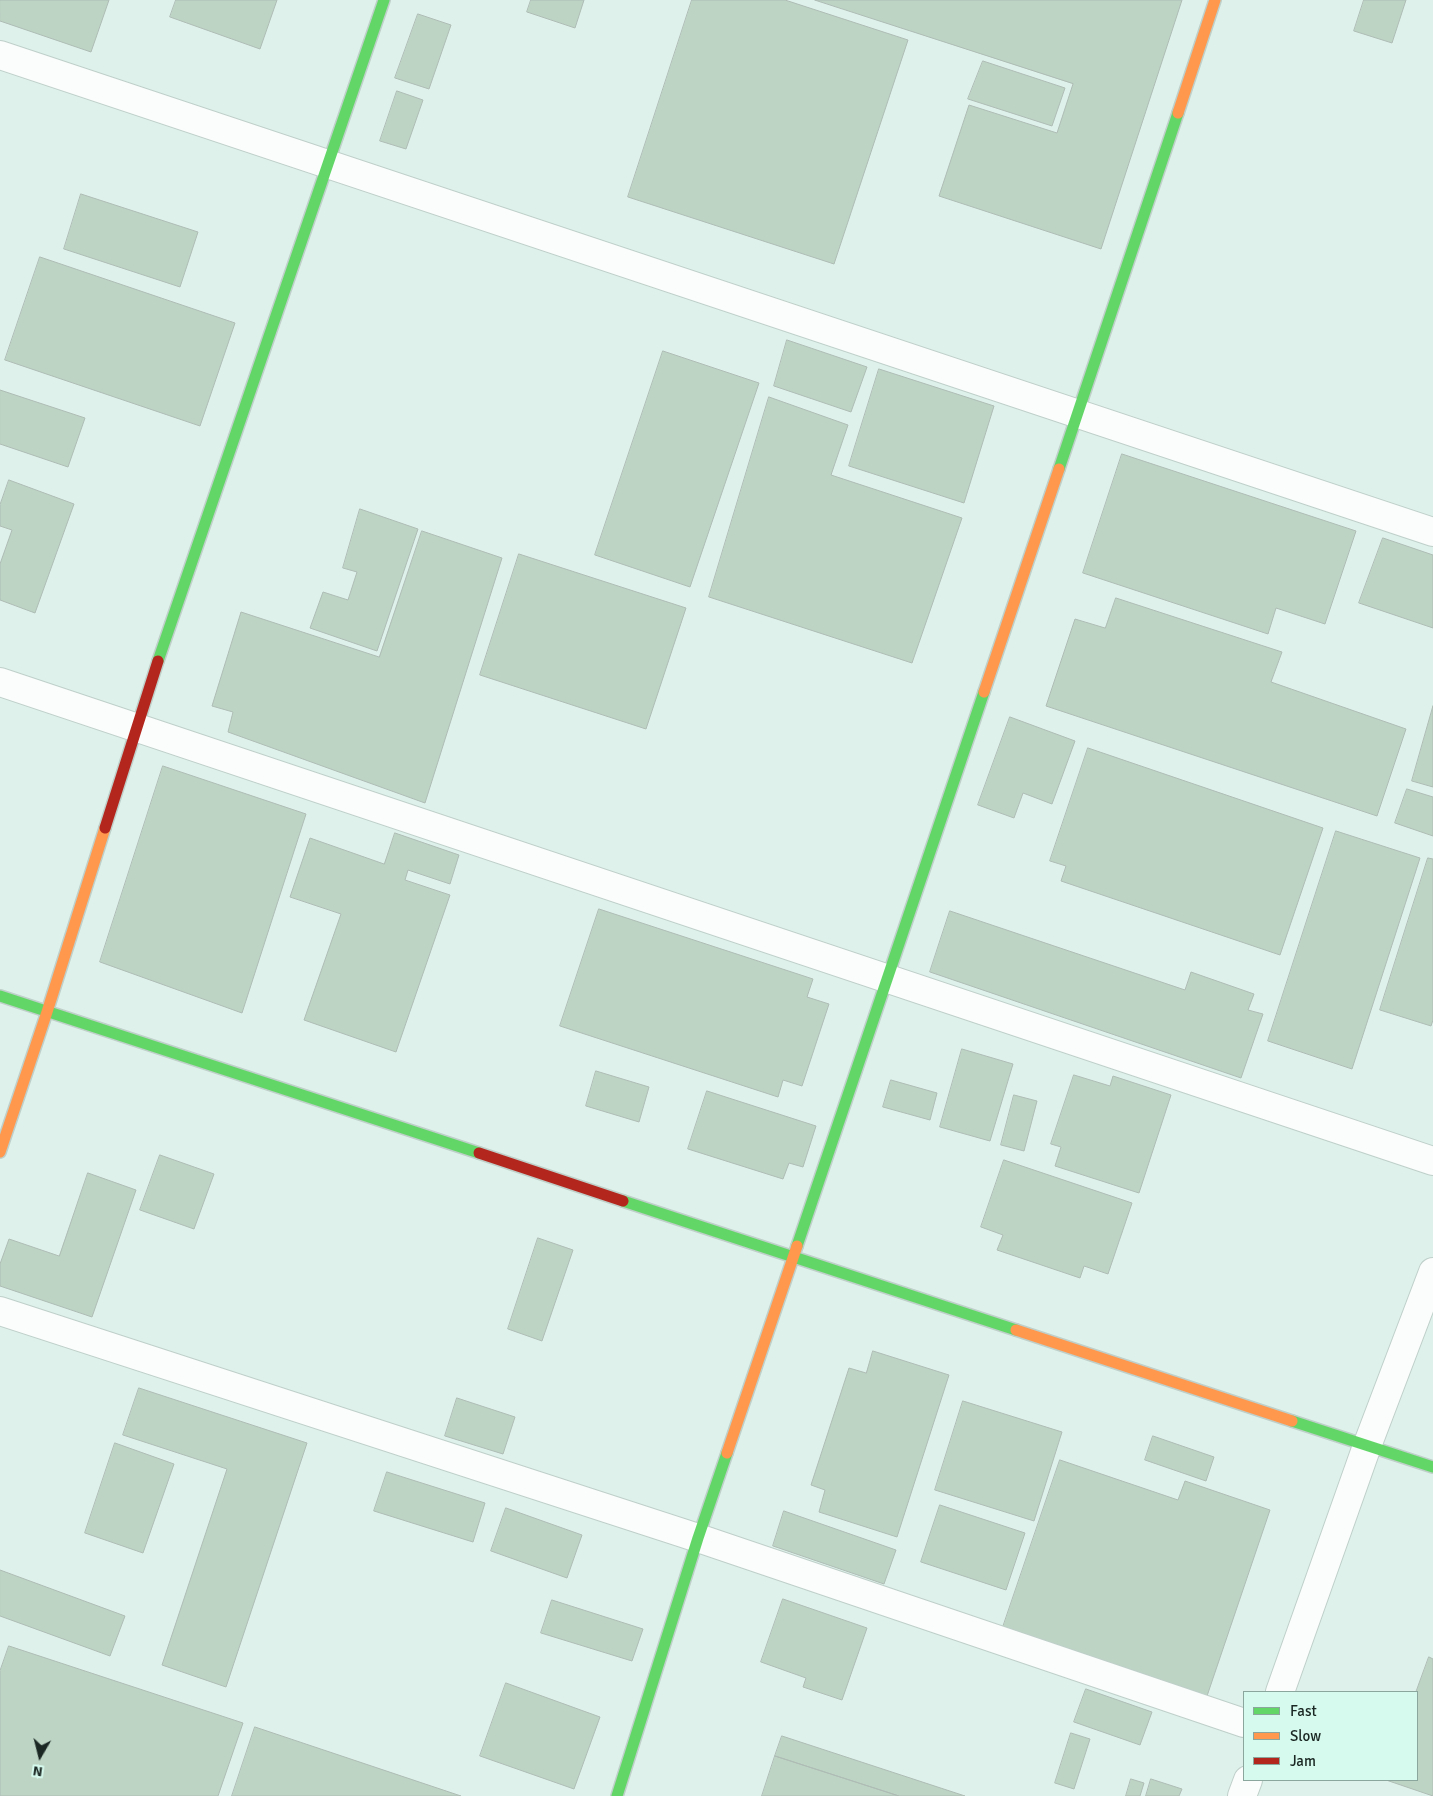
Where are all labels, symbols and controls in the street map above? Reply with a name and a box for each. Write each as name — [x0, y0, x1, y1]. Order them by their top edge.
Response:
legend — [1243, 1691, 1418, 1781]
text: Fast — [1290, 1702, 1317, 1720]
text: Slow — [1290, 1727, 1321, 1745]
north arrow — [15, 1731, 65, 1781]
text: Jam — [1290, 1752, 1316, 1770]
text: N — [32, 1762, 44, 1780]

